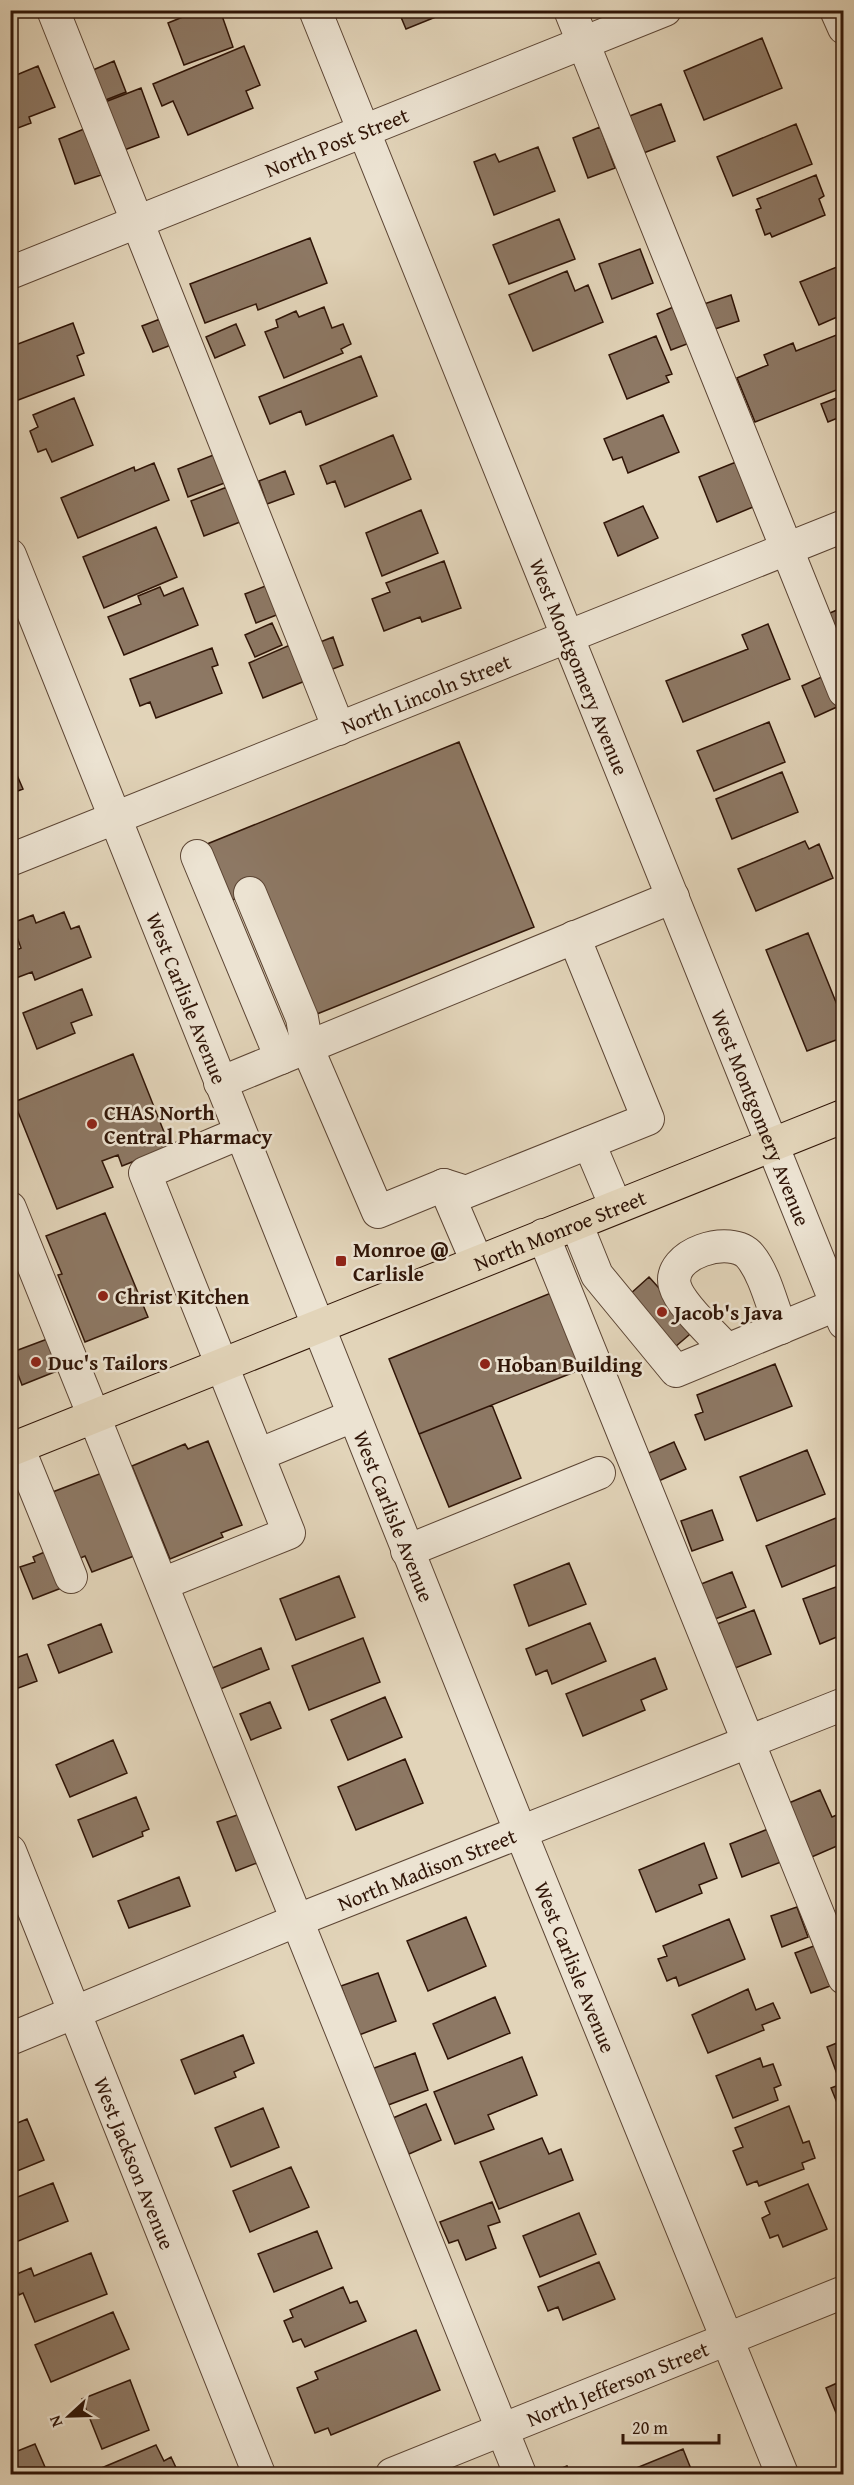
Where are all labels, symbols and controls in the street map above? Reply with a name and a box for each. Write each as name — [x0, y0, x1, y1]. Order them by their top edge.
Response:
street label: North Post Street — [260, 99, 414, 185]
street label: West Montgomery Avenue — [522, 554, 637, 780]
street label: North Lincoln Street — [336, 645, 516, 741]
street label: West Carlisle Avenue — [139, 907, 235, 1088]
street label: West Montgomery Avenue — [704, 1005, 819, 1231]
place label: CHAS North Central Pharmacy — [104, 1097, 272, 1152]
marker: CHAS North Central Pharmacy — [85, 1117, 99, 1131]
street label: North Monroe Street — [469, 1181, 651, 1278]
place label: Monroe @ Carlisle — [353, 1234, 449, 1289]
marker: Monroe @ Carlisle — [334, 1254, 348, 1268]
place label: Christ Kitchen — [115, 1281, 250, 1312]
marker: Christ Kitchen — [96, 1289, 110, 1303]
place label: Jacob's Java — [671, 1297, 783, 1328]
marker: Jacob's Java — [655, 1305, 669, 1319]
place label: Duc's Tailors — [48, 1347, 168, 1378]
place label: Hoban Building — [497, 1349, 643, 1380]
marker: Duc's Tailors — [29, 1355, 43, 1369]
marker: Hoban Building — [478, 1357, 492, 1371]
street label: West Carlisle Avenue — [346, 1426, 443, 1607]
street label: North Madison Street — [333, 1820, 521, 1918]
street label: West Carlisle Avenue — [527, 1877, 624, 2057]
street label: West Jackson Avenue — [86, 2072, 183, 2254]
street label: North Jefferson Street — [522, 2332, 714, 2434]
north arrow — [39, 2386, 99, 2446]
scale bar — [623, 2407, 719, 2445]
text: N — [42, 2412, 68, 2431]
text: 20 m — [632, 2414, 668, 2441]

